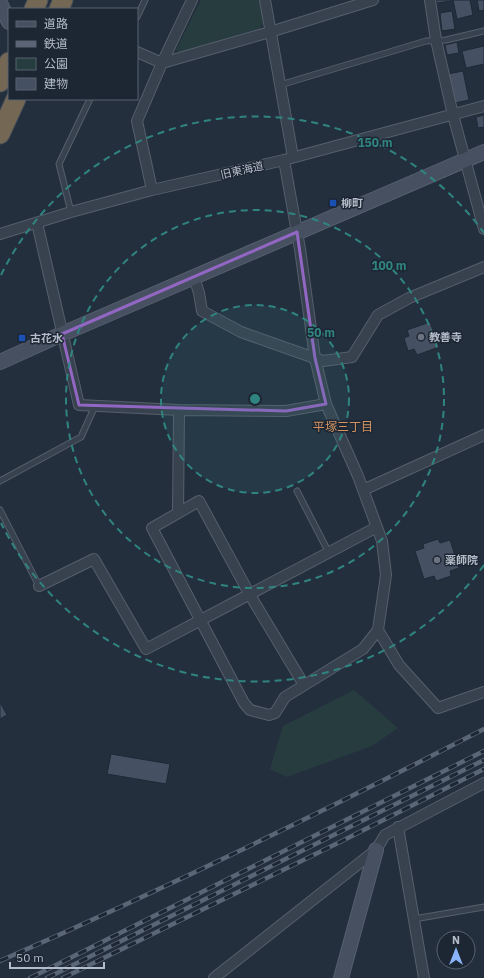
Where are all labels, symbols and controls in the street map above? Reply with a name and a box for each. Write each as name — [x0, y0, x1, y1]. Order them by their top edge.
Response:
legend — [8, 8, 138, 100]
text: 道路 — [44, 16, 68, 31]
text: 鉄道 — [44, 36, 68, 51]
text: 公園 — [44, 56, 68, 71]
text: 建物 — [44, 76, 68, 91]
text: 150 m — [357, 135, 393, 150]
street label: 旧東海道 — [219, 158, 265, 182]
place label: 柳町 — [341, 196, 363, 210]
marker: 柳町 — [328, 198, 338, 208]
text: 100 m — [371, 258, 407, 273]
text: 50 m — [307, 325, 335, 340]
place label: 教善寺 — [429, 330, 462, 344]
place label: 古花水 — [30, 331, 63, 345]
marker: 教善寺 — [416, 332, 426, 342]
marker: 古花水 — [17, 333, 27, 343]
centre of rings — [248, 392, 262, 406]
district label: 平塚三丁目 — [313, 419, 373, 434]
place label: 薬師院 — [445, 553, 478, 567]
marker: 薬師院 — [432, 555, 442, 565]
north arrow — [436, 930, 476, 970]
text: N — [452, 933, 460, 947]
scale bar — [10, 944, 104, 970]
text: 50 m — [16, 950, 44, 965]

